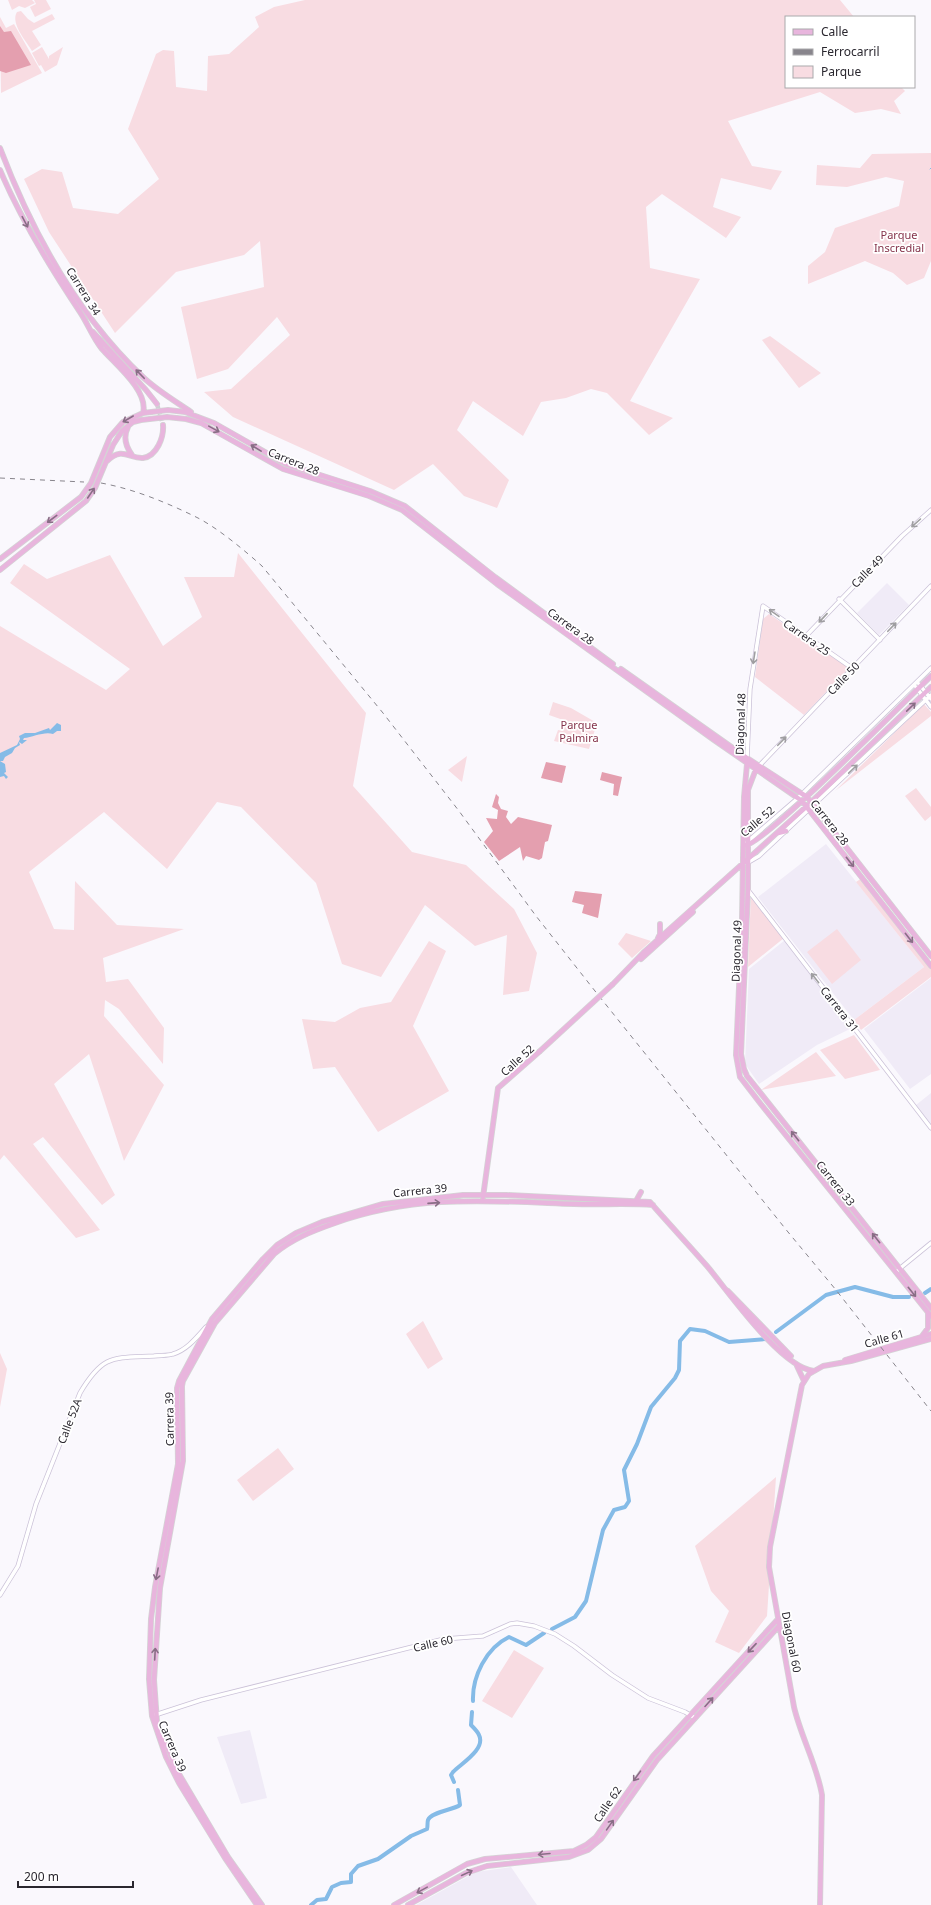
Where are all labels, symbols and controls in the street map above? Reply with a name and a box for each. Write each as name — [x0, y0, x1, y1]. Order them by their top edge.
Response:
legend — [785, 16, 915, 88]
text: Calle — [821, 23, 849, 40]
text: Ferrocarril — [821, 43, 880, 60]
text: Parque — [821, 63, 862, 80]
one-way arrow — [22, 216, 29, 228]
park label: Parque Inscredial — [874, 227, 924, 255]
street label: Carrera 34 — [63, 264, 105, 319]
one-way arrow — [135, 369, 145, 379]
one-way arrow — [123, 415, 135, 423]
one-way arrow — [207, 426, 219, 434]
one-way arrow — [250, 443, 262, 451]
street label: Carrera 28 — [266, 444, 322, 478]
one-way arrow — [87, 488, 95, 499]
one-way arrow — [47, 515, 58, 524]
one-way arrow — [912, 518, 922, 527]
street label: Calle 49 — [847, 551, 887, 591]
street label: Carrera 28 — [545, 604, 597, 648]
one-way arrow — [769, 609, 780, 617]
one-way arrow — [819, 612, 828, 622]
street label: Carrera 25 — [781, 615, 833, 659]
one-way arrow — [887, 622, 897, 632]
one-way arrow — [750, 651, 758, 664]
street label: Calle 50 — [824, 658, 862, 698]
street label: Diagonal 48 — [731, 693, 749, 755]
one-way arrow — [906, 702, 916, 711]
park label: Parque Palmira — [559, 717, 599, 745]
one-way arrow — [778, 736, 787, 746]
one-way arrow — [848, 764, 858, 773]
street label: Carrera 28 — [807, 796, 853, 848]
street label: Calle 52 — [737, 802, 777, 840]
one-way arrow — [846, 857, 854, 868]
street label: Diagonal 49 — [727, 920, 745, 982]
one-way arrow — [905, 932, 913, 943]
one-way arrow — [811, 972, 820, 983]
street label: Carrera 31 — [817, 983, 863, 1035]
street label: Calle 52 — [497, 1041, 537, 1079]
one-way arrow — [791, 1131, 799, 1142]
street label: Carrera 33 — [813, 1157, 859, 1209]
street label: Carrera 39 — [392, 1180, 448, 1200]
one-way arrow — [427, 1199, 440, 1206]
one-way arrow — [871, 1233, 880, 1244]
one-way arrow — [907, 1286, 916, 1297]
street label: Calle 61 — [862, 1325, 906, 1351]
street label: Carrera 39 — [161, 1392, 177, 1446]
street label: Calle 52A — [53, 1395, 85, 1446]
one-way arrow — [153, 1567, 161, 1580]
street label: Diagonal 60 — [779, 1610, 805, 1674]
street label: Calle 60 — [412, 1631, 454, 1655]
one-way arrow — [747, 1643, 756, 1653]
one-way arrow — [151, 1648, 159, 1661]
one-way arrow — [704, 1698, 713, 1708]
street label: Carrera 39 — [156, 1718, 190, 1774]
one-way arrow — [633, 1771, 642, 1782]
street label: Calle 62 — [589, 1783, 625, 1825]
one-way arrow — [606, 1820, 614, 1831]
one-way arrow — [538, 1850, 551, 1858]
scale bar — [18, 1863, 133, 1889]
text: 200 m — [24, 1868, 59, 1885]
one-way arrow — [461, 1869, 473, 1876]
one-way arrow — [416, 1886, 428, 1894]

